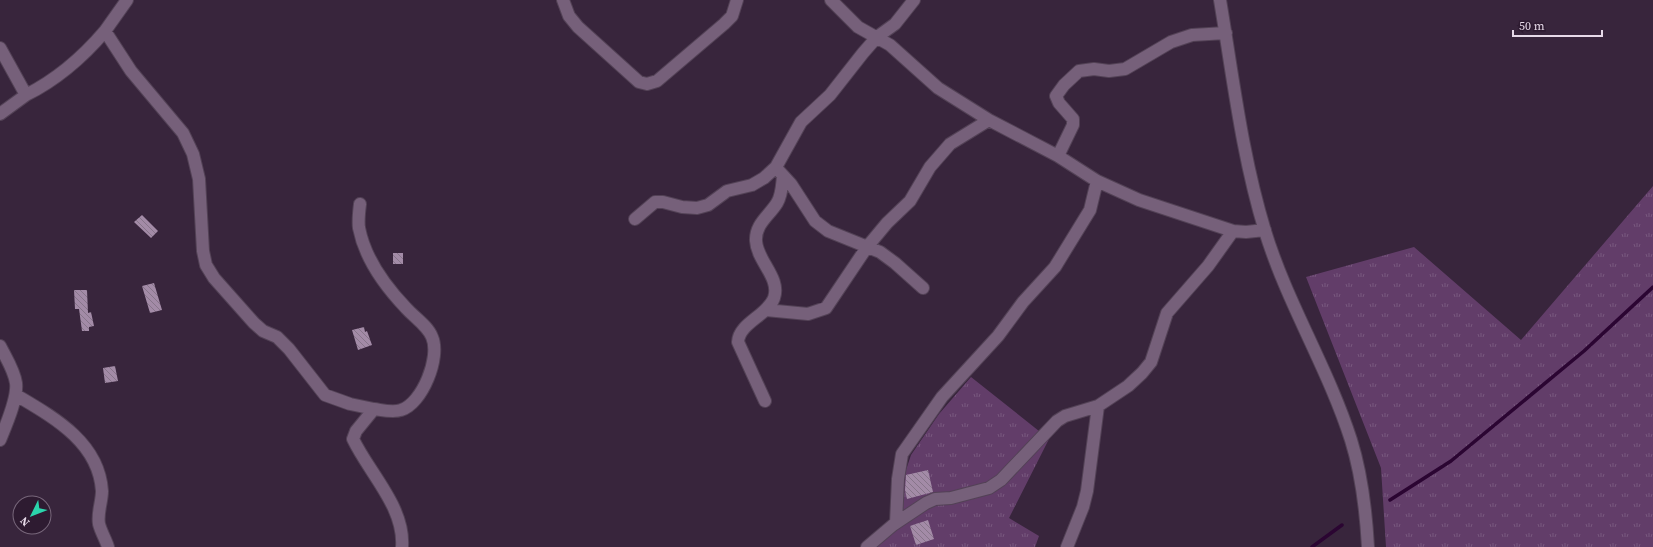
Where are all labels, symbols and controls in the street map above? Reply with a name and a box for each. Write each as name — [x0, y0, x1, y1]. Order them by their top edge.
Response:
scale bar — [1513, 12, 1602, 38]
text: 50 m — [1519, 18, 1545, 34]
north arrow — [12, 495, 52, 535]
text: N — [17, 513, 33, 530]

